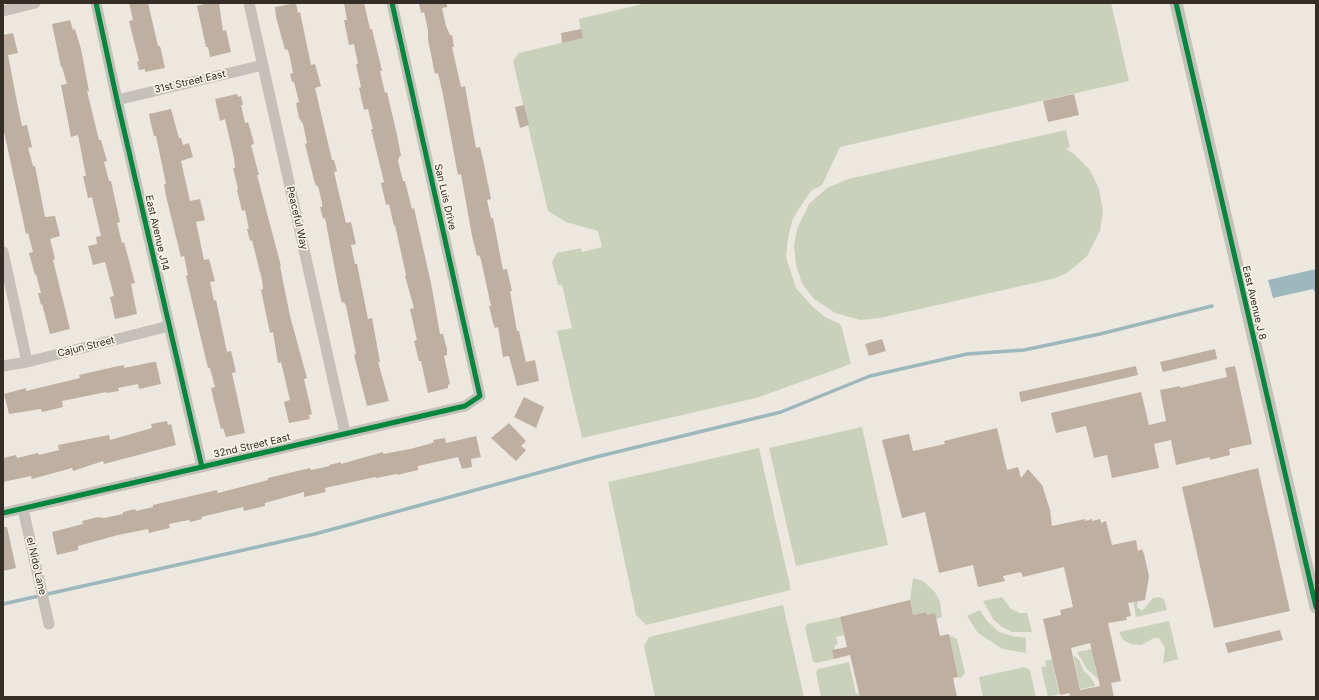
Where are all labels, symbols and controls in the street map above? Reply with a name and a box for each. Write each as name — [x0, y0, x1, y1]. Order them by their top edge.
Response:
street label: 31st Street East — [153, 68, 227, 96]
street label: San Luis Drive — [432, 163, 458, 231]
street label: Peaceful Way — [284, 185, 310, 251]
street label: East Avenue J14 — [142, 194, 172, 272]
street label: East Avenue J 8 — [1240, 265, 1268, 341]
street label: Cajun Street — [56, 334, 116, 360]
street label: 32nd Street East — [212, 431, 292, 461]
street label: el Nido Lane — [24, 536, 48, 596]

